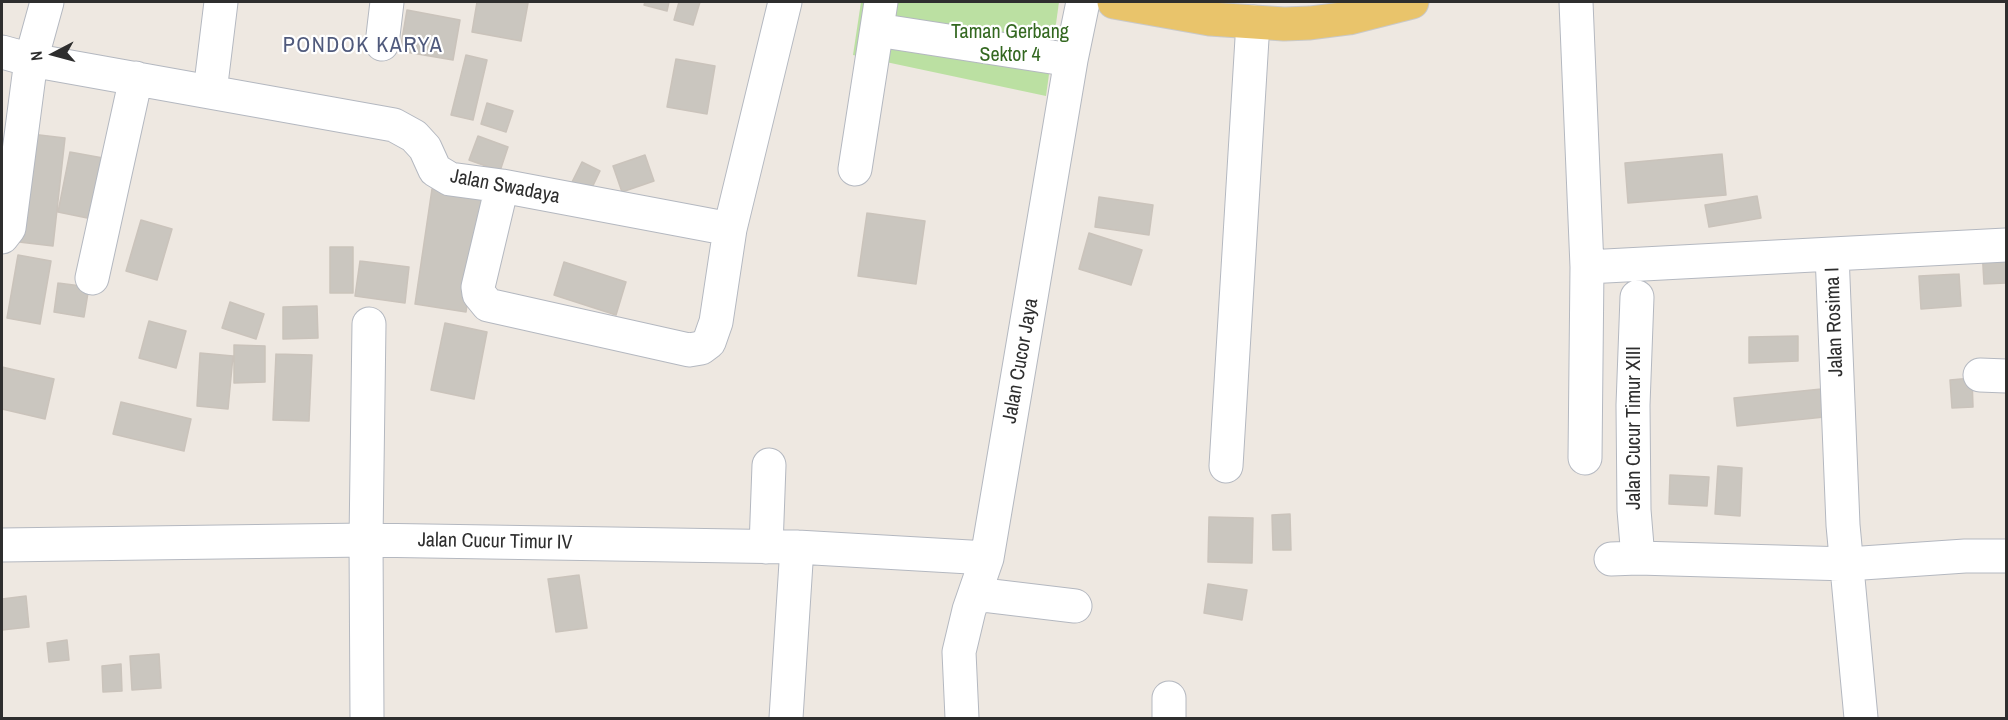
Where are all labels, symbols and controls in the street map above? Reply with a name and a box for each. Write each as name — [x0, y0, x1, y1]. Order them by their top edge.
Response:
park label: Taman Gerbang Sektor 4 — [951, 21, 1069, 68]
north arrow — [24, 24, 84, 84]
district label: PONDOK KARYA — [283, 33, 443, 59]
text: N — [25, 50, 48, 62]
street label: Jalan Swadaya — [448, 165, 562, 209]
street label: Jalan Rosima I — [1821, 267, 1849, 377]
street label: Jalan Cucor Jaya — [998, 297, 1044, 425]
street label: Jalan Cucur Timur XIII — [1623, 346, 1647, 510]
street label: Jalan Cucur Timur IV — [418, 529, 572, 555]

